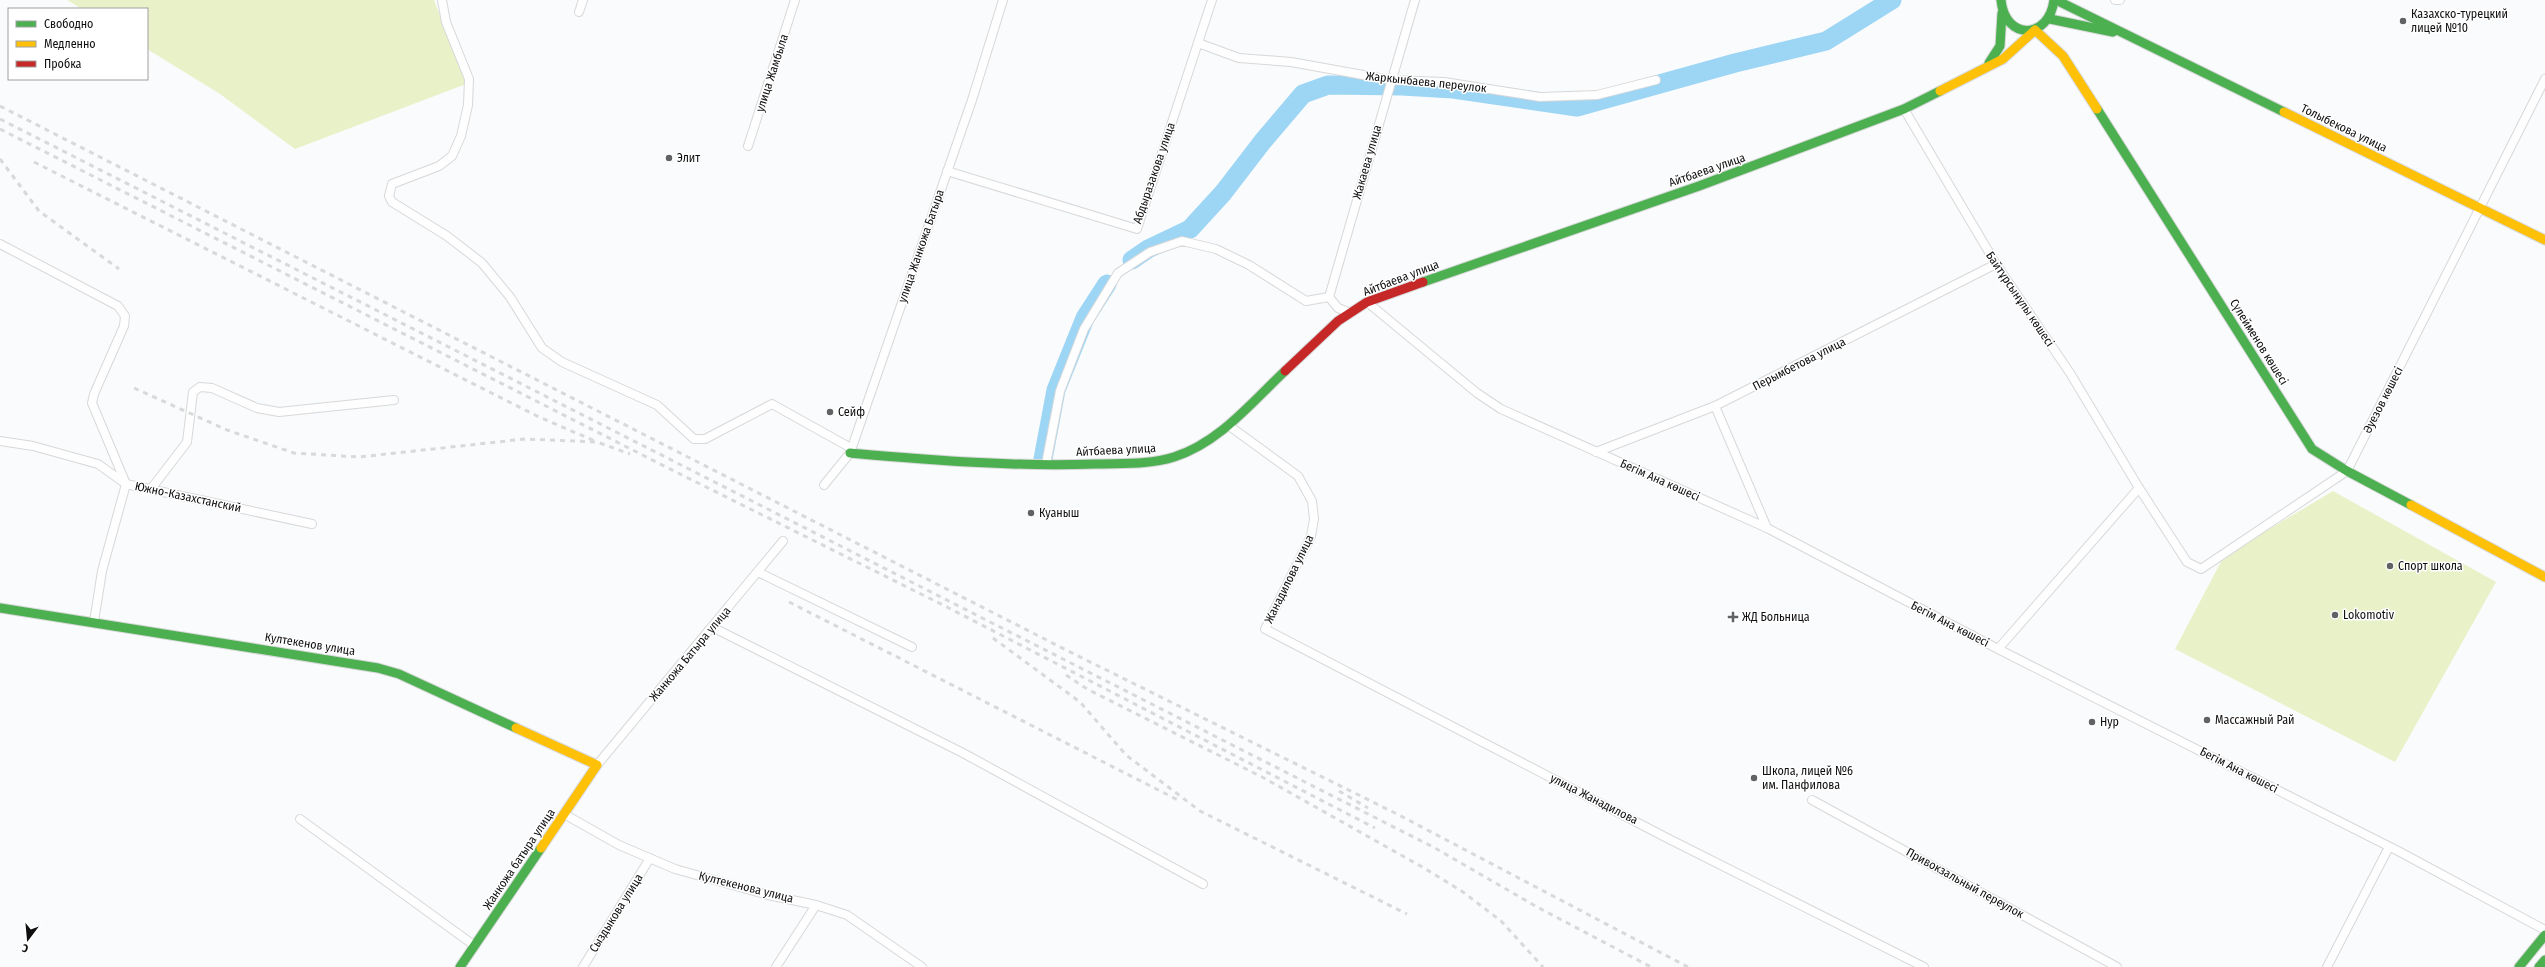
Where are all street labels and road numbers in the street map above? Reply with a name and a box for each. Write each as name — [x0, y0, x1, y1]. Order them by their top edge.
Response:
street label: улица Жамбыла — [753, 32, 791, 114]
street label: Жаркынбаева переулок — [1365, 69, 1488, 95]
street label: Толыбекова улица — [2299, 101, 2389, 155]
street label: Абдыразакова улица — [1130, 120, 1178, 225]
street label: Жакаева улица — [1350, 123, 1384, 201]
street label: Айтбаева улица — [1667, 150, 1747, 190]
street label: улица Жанкожа Батыра — [895, 187, 947, 304]
street label: Байтұрсынұлы көшесі — [1983, 249, 2057, 349]
street label: Айтбаева улица — [1361, 257, 1441, 299]
street label: Сүлейменов көшесі — [2227, 297, 2291, 387]
street label: Перымбетова улица — [1750, 334, 1848, 393]
street label: Әуезов көшесі — [2360, 364, 2406, 436]
street label: Айтбаева улица — [1076, 441, 1156, 459]
street label: Бегім Ана көшесі — [1618, 456, 1702, 504]
street label: Южно-Казахстанский — [134, 479, 242, 515]
street label: Жанадилова улица — [1262, 532, 1317, 625]
street label: Бегім Ана көшесі — [1909, 598, 1991, 650]
street label: Жанкожа Батыра улица — [646, 604, 734, 704]
street label: Култекенов улица — [264, 630, 356, 658]
street label: Бегім Ана көшесі — [2198, 744, 2280, 796]
street label: улица Жанадилова — [1548, 771, 1640, 827]
street label: Жанкожа батыра улица — [480, 806, 558, 912]
street label: Привокзальный переулок — [1904, 845, 2027, 921]
street label: Култекенова улица — [697, 868, 795, 906]
street label: Сыздыкова улица — [586, 871, 646, 955]

